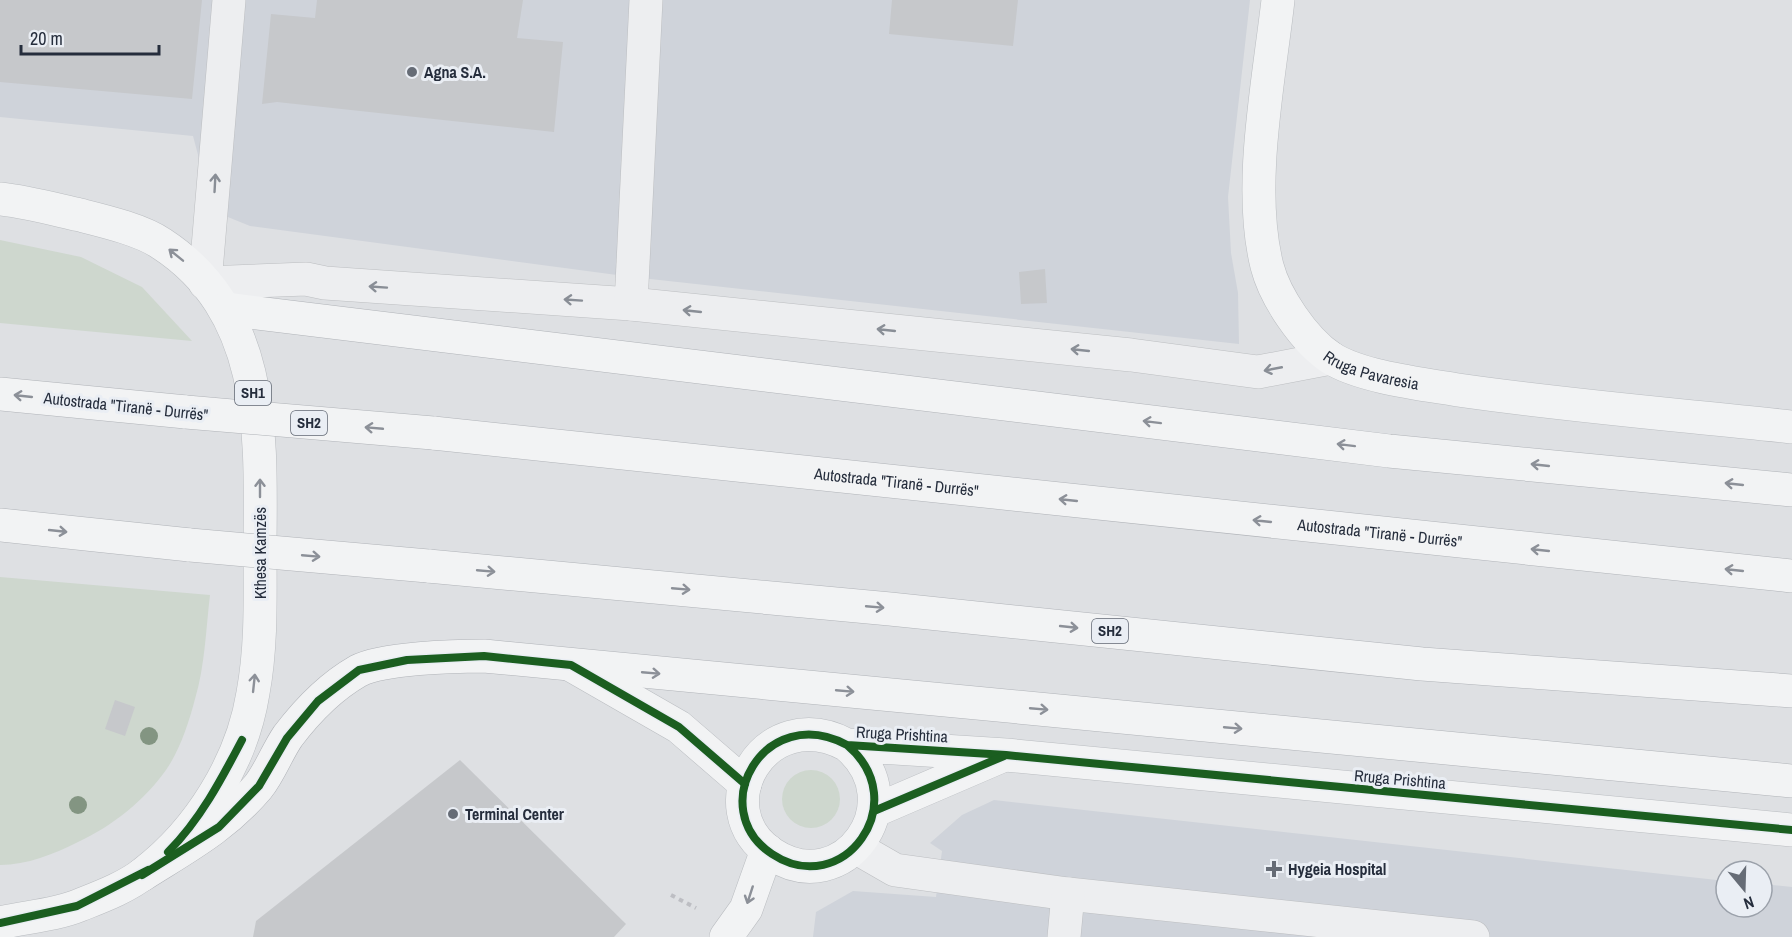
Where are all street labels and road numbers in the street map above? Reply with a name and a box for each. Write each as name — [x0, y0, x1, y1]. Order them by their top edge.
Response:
street label: Rruga Pavaresia — [1319, 345, 1421, 395]
road number: SH1 — [235, 381, 271, 405]
street label: Autostrada "Tiranë - Durrës" — [42, 386, 210, 426]
road number: SH2 — [291, 411, 327, 435]
street label: Autostrada "Tiranë - Durrës" — [812, 462, 980, 501]
street label: Kthesa Kamzës — [249, 507, 271, 599]
street label: Autostrada "Tiranë - Durrës" — [1295, 513, 1463, 552]
road number: SH2 — [1092, 619, 1128, 643]
street label: Rruga Prishtina — [856, 721, 949, 747]
street label: Rruga Prishtina — [1353, 764, 1447, 794]

